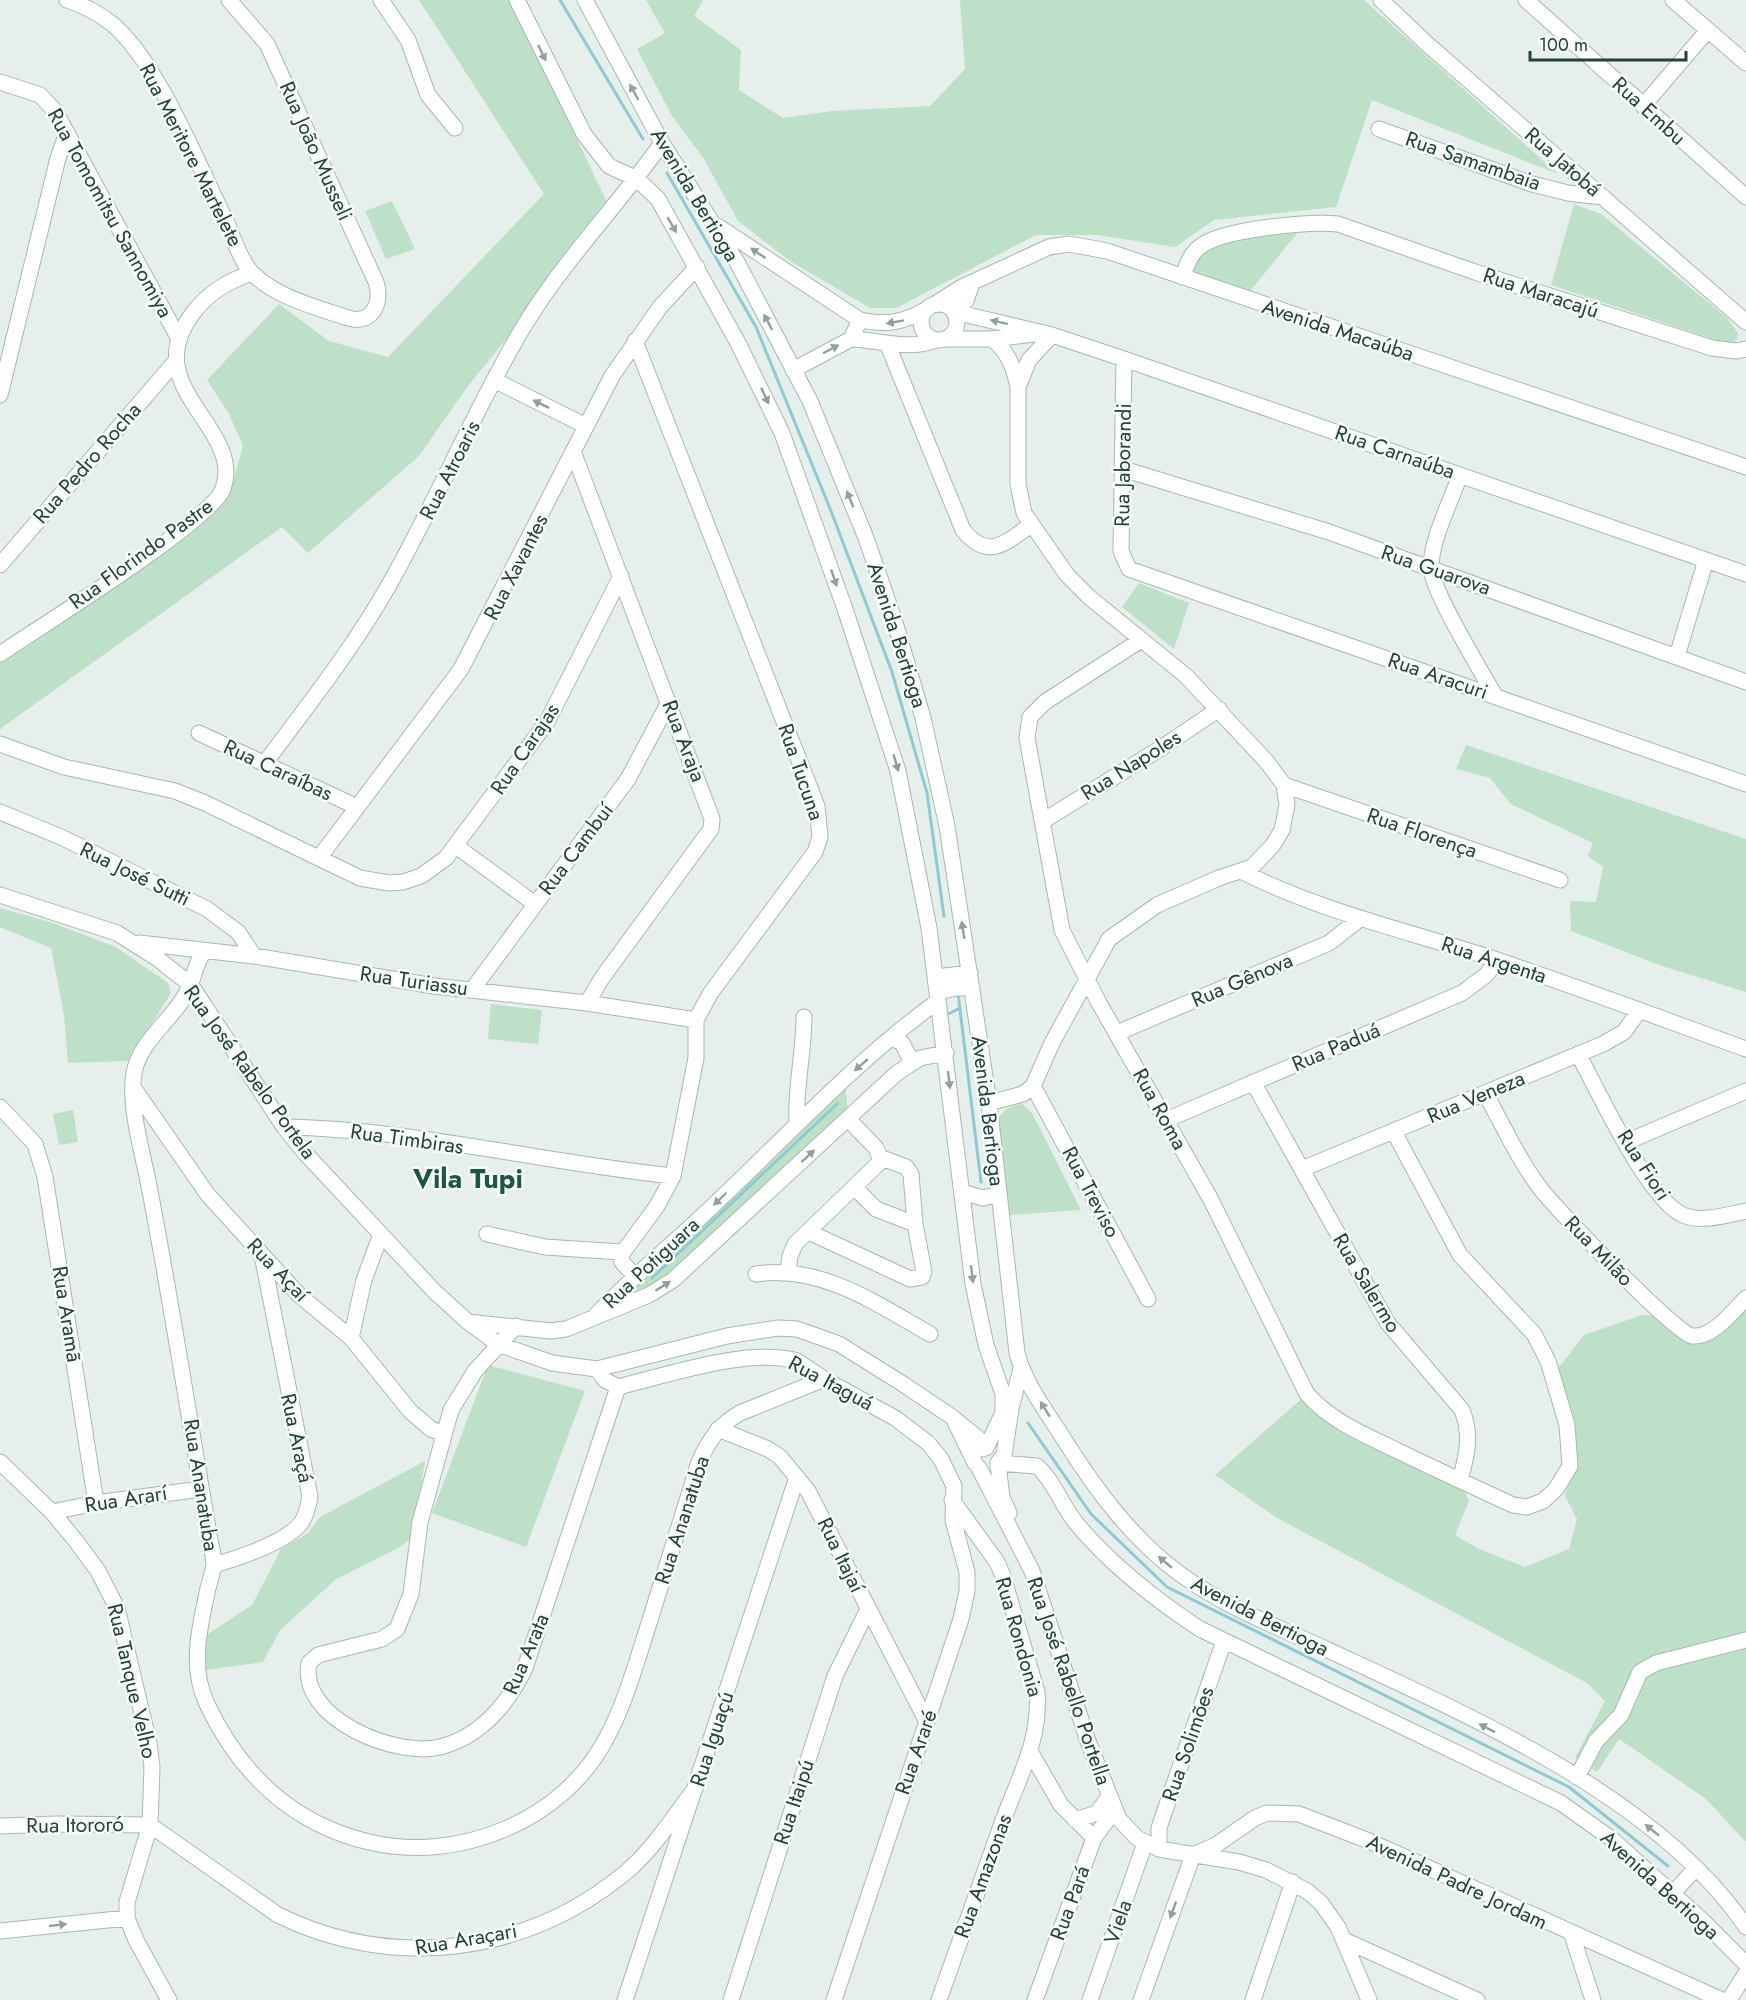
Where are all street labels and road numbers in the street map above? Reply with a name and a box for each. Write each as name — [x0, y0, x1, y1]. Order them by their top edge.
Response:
street label: Rua Meritore Martelete — [132, 58, 250, 252]
street label: Rua Embu — [1605, 70, 1693, 152]
street label: Rua João Musseli — [272, 77, 360, 225]
street label: Rua Tomomitsu Sannomiya — [40, 103, 180, 323]
street label: Rua Jatobá — [1518, 120, 1608, 204]
street label: Avenida Bertioga — [643, 122, 747, 268]
street label: Rua Samambaia — [1401, 124, 1545, 198]
street label: Rua Maracajú — [1479, 260, 1603, 326]
street label: Avenida Macaúba — [1258, 291, 1418, 369]
street label: Rua Pedro Rocha — [26, 396, 148, 530]
street label: Rua Jaborandi — [1107, 403, 1139, 527]
street label: Rua Atroaris — [412, 415, 488, 525]
street label: Rua Carnaúba — [1331, 417, 1459, 487]
street label: Rua Florindo Pastre — [63, 491, 219, 617]
street label: Rua Xavantes — [476, 509, 556, 625]
street label: Rua Guarova — [1377, 537, 1495, 603]
street label: Avenida Bertioga — [859, 558, 935, 712]
street label: Rua Aracuri — [1384, 645, 1492, 707]
street label: Rua Araja — [655, 696, 713, 786]
street label: Rua Carajas — [483, 697, 567, 801]
street label: Rua Tucuna — [770, 720, 832, 824]
street label: Rua Napoles — [1075, 722, 1187, 808]
street label: Rua Caraíbas — [219, 732, 337, 808]
street label: Rua Cambuí — [531, 795, 622, 901]
street label: Rua Florença — [1363, 800, 1481, 866]
street label: Rua José Sutti — [75, 834, 195, 914]
street label: Rua Argenta — [1438, 929, 1550, 991]
street label: Rua Gênova — [1187, 945, 1297, 1015]
street label: Rua Turiassu — [358, 959, 470, 1003]
street label: Rua José Rabelo Portela — [176, 979, 324, 1165]
street label: Rua Paduá — [1287, 1015, 1385, 1079]
street label: Avenida Bertioga — [964, 1034, 1012, 1188]
street label: Rua Roma — [1125, 1063, 1195, 1155]
street label: Rua Veneza — [1423, 1063, 1529, 1131]
street label: Rua Timbiras — [348, 1116, 466, 1162]
street label: Rua Fiori — [1610, 1124, 1678, 1206]
street label: Rua Treviso — [1054, 1141, 1128, 1243]
street label: Rua Milão — [1558, 1209, 1640, 1293]
street label: Rua Potiguara — [596, 1210, 706, 1316]
street label: Rua Salermo — [1325, 1227, 1409, 1339]
street label: Rua Açaí — [240, 1231, 317, 1310]
street label: Rua Aramã — [45, 1264, 89, 1364]
street label: Rua Itaguá — [783, 1348, 879, 1418]
street label: Rua Araçá — [273, 1391, 321, 1485]
street label: Rua Ananatuba — [176, 1417, 226, 1553]
street label: Rua Ananatuba — [647, 1452, 717, 1588]
street label: Rua Ararí — [83, 1477, 171, 1520]
street label: Rua Itajaí — [810, 1512, 873, 1599]
street label: Avenida Bertioga — [1186, 1568, 1334, 1664]
street label: Rua José Rabello Portella — [1019, 1573, 1119, 1789]
street label: Rua Rondonia — [988, 1574, 1050, 1700]
street label: Rua Tanque Velho — [100, 1600, 164, 1762]
street label: Rua Arata — [495, 1609, 557, 1699]
street label: Rua Solimões — [1154, 1683, 1222, 1805]
street label: Rua Iguaçú — [683, 1688, 741, 1790]
street label: Rua Araré — [887, 1705, 945, 1799]
street label: Rua Itaipú — [766, 1756, 822, 1848]
street label: Rua Itororó — [26, 1809, 124, 1841]
street label: Rua Amazonas — [947, 1810, 1019, 1942]
street label: Avenida Bertioga — [1594, 1823, 1726, 1947]
street label: Avenida Padre Jordam — [1362, 1827, 1552, 1937]
street label: Rua Pará — [1043, 1861, 1097, 1945]
street label: Viela — [1096, 1896, 1140, 1948]
street label: Rua Araçari — [413, 1915, 519, 1963]

